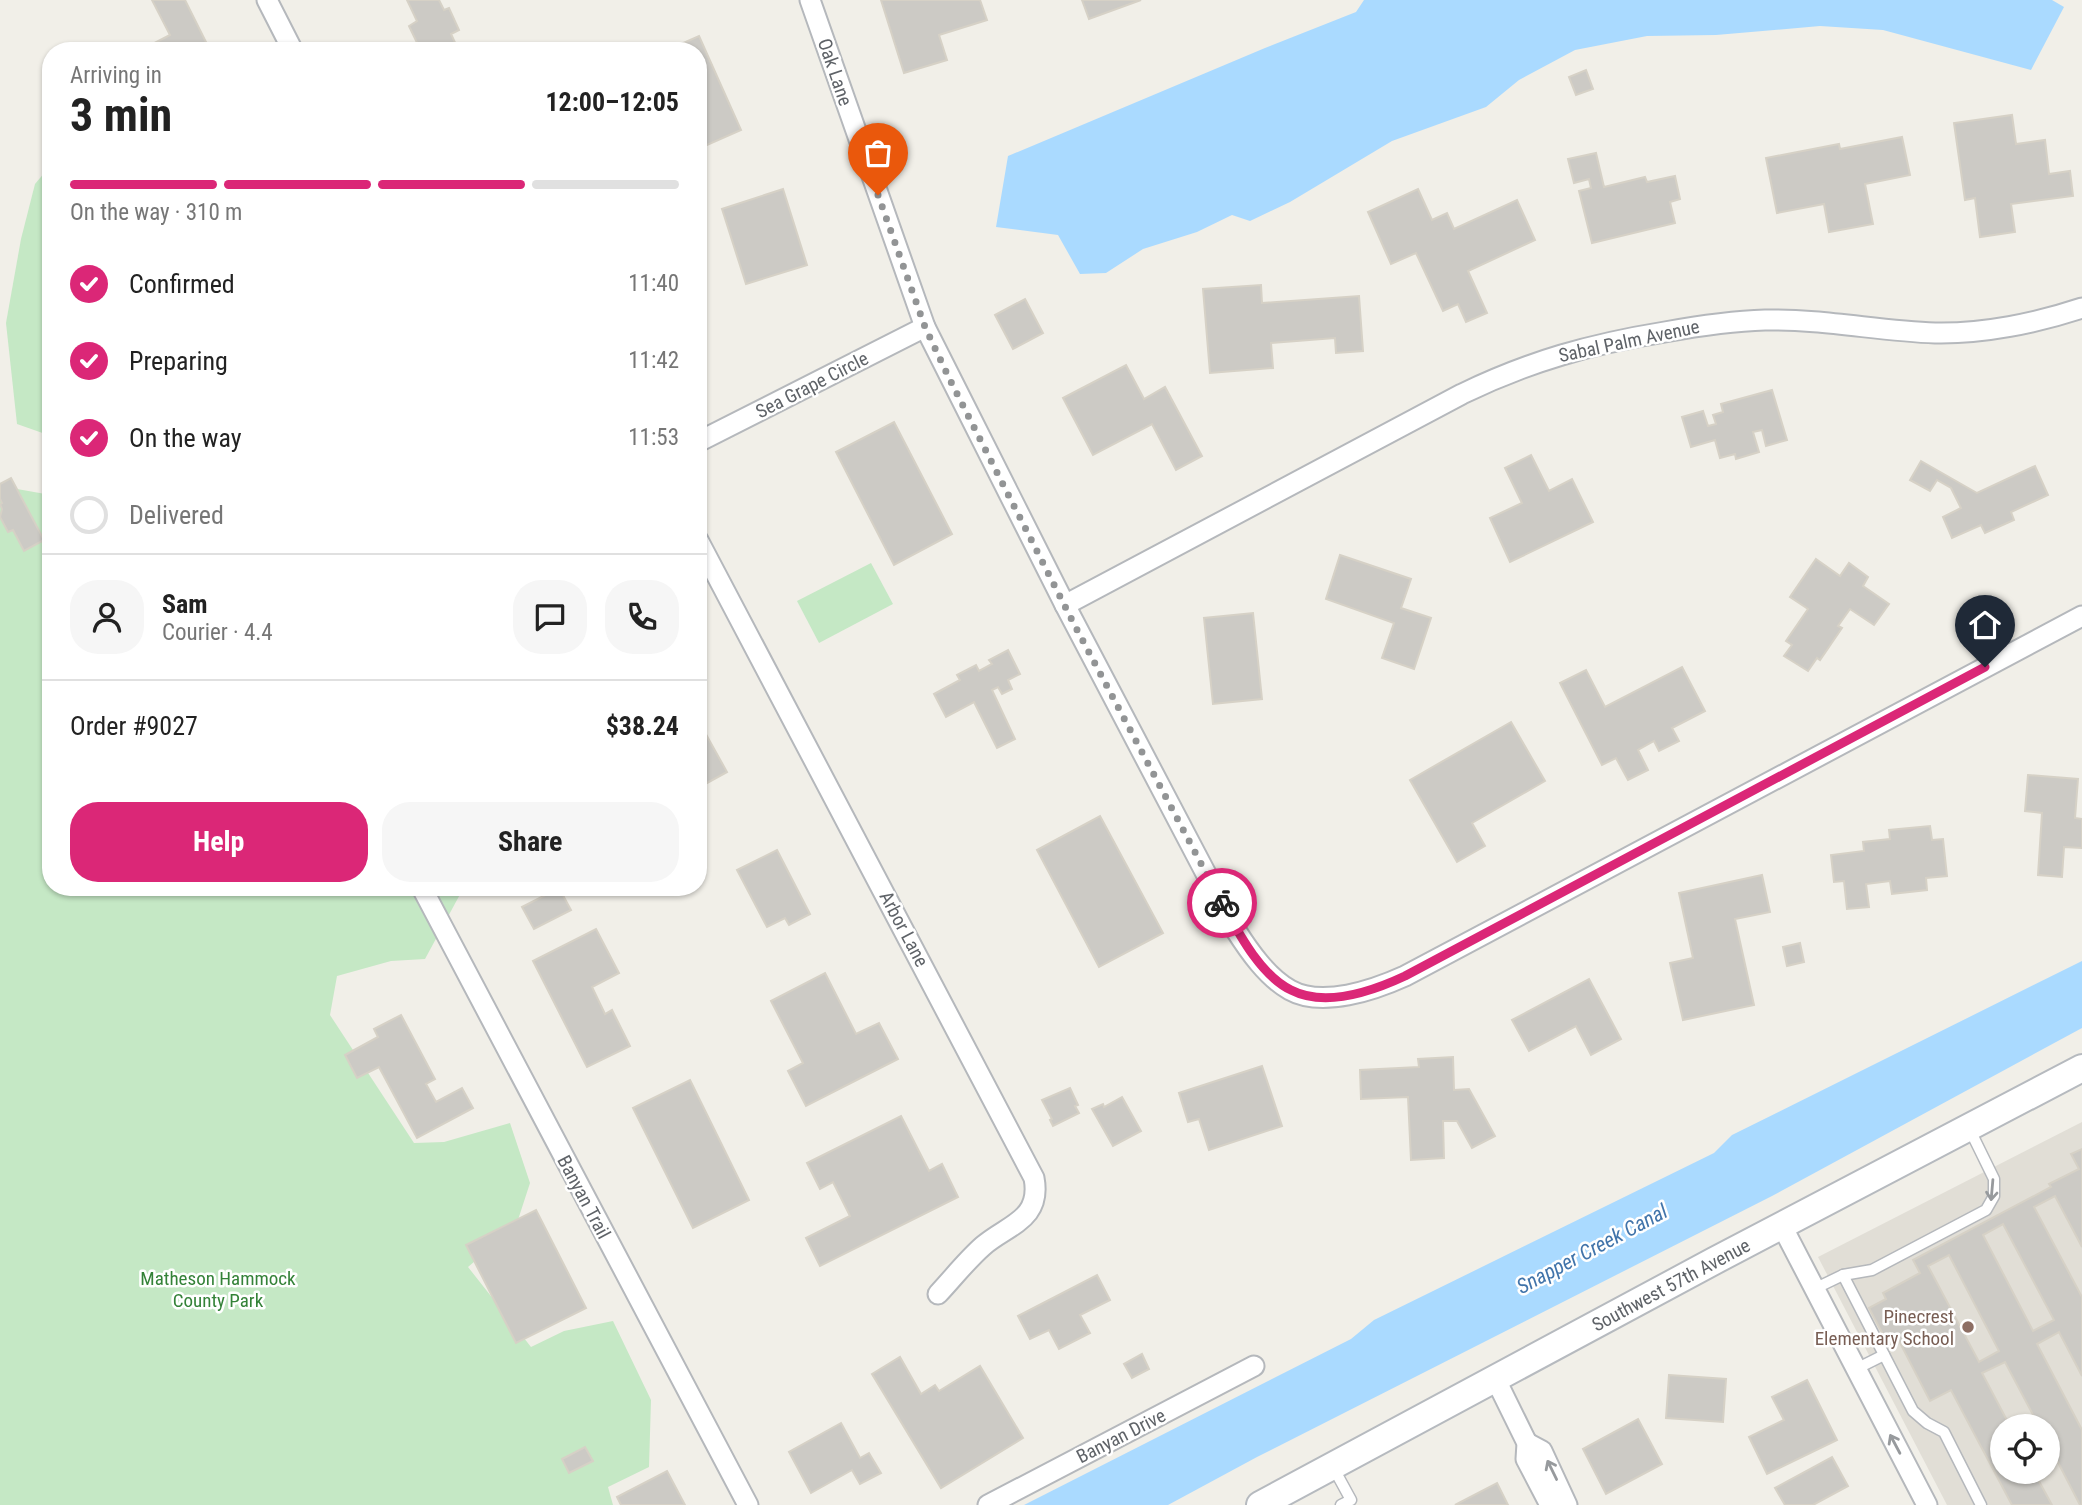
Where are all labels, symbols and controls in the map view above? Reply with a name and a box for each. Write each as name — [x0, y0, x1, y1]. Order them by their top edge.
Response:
street label: Oak Lane — [813, 35, 857, 109]
text: Arriving in — [70, 62, 162, 89]
text: 12:00–12:05 — [545, 87, 679, 117]
text: 3 min — [70, 88, 172, 142]
pin — [848, 123, 908, 195]
icon: bag — [859, 134, 897, 172]
text: On the way · 310 m — [70, 199, 242, 226]
icon: check — [70, 265, 108, 303]
text: Confirmed — [129, 269, 235, 299]
text: 11:40 — [628, 270, 679, 297]
street label: Sabal Palm Avenue — [1556, 315, 1702, 367]
icon: check — [70, 342, 108, 380]
text: Preparing — [129, 346, 228, 376]
text: 11:42 — [628, 347, 679, 374]
street label: Sea Grape Circle — [752, 347, 872, 423]
icon: check — [70, 419, 108, 457]
text: On the way — [129, 423, 242, 453]
text: 11:53 — [628, 424, 679, 451]
text: Delivered — [129, 500, 224, 530]
button: person — [70, 580, 144, 654]
button: chat — [513, 580, 587, 654]
button: phone — [605, 580, 679, 654]
text: Sam — [162, 589, 208, 619]
pin — [1955, 595, 2015, 667]
icon: home — [1966, 606, 2004, 644]
text: Courier · 4.4 — [162, 619, 273, 646]
text: Order #9027 — [70, 711, 198, 741]
text: $38.24 — [606, 711, 679, 741]
button: Help — [70, 802, 368, 882]
button: Share — [382, 802, 679, 882]
courier — [1187, 868, 1257, 938]
icon: bike — [1203, 884, 1241, 922]
street label: Arbor Lane — [875, 887, 933, 971]
street label: Banyan Trail — [552, 1151, 616, 1243]
one-way arrow — [1985, 1178, 1998, 1200]
water label: Snapper Creek Canal — [1513, 1199, 1672, 1299]
street label: Southwest 57th Avenue — [1588, 1234, 1754, 1336]
park label: Matheson Hammock County Park — [140, 1267, 296, 1312]
place label: Pinecrest Elementary School — [1815, 1305, 1954, 1350]
marker: Pinecrest Elementary School — [1960, 1319, 1976, 1335]
street label: Banyan Drive — [1073, 1404, 1170, 1468]
map controls — [1990, 1414, 2060, 1484]
button: locate — [1990, 1414, 2060, 1484]
one-way arrow — [1888, 1435, 1902, 1455]
one-way arrow — [1544, 1460, 1558, 1481]

